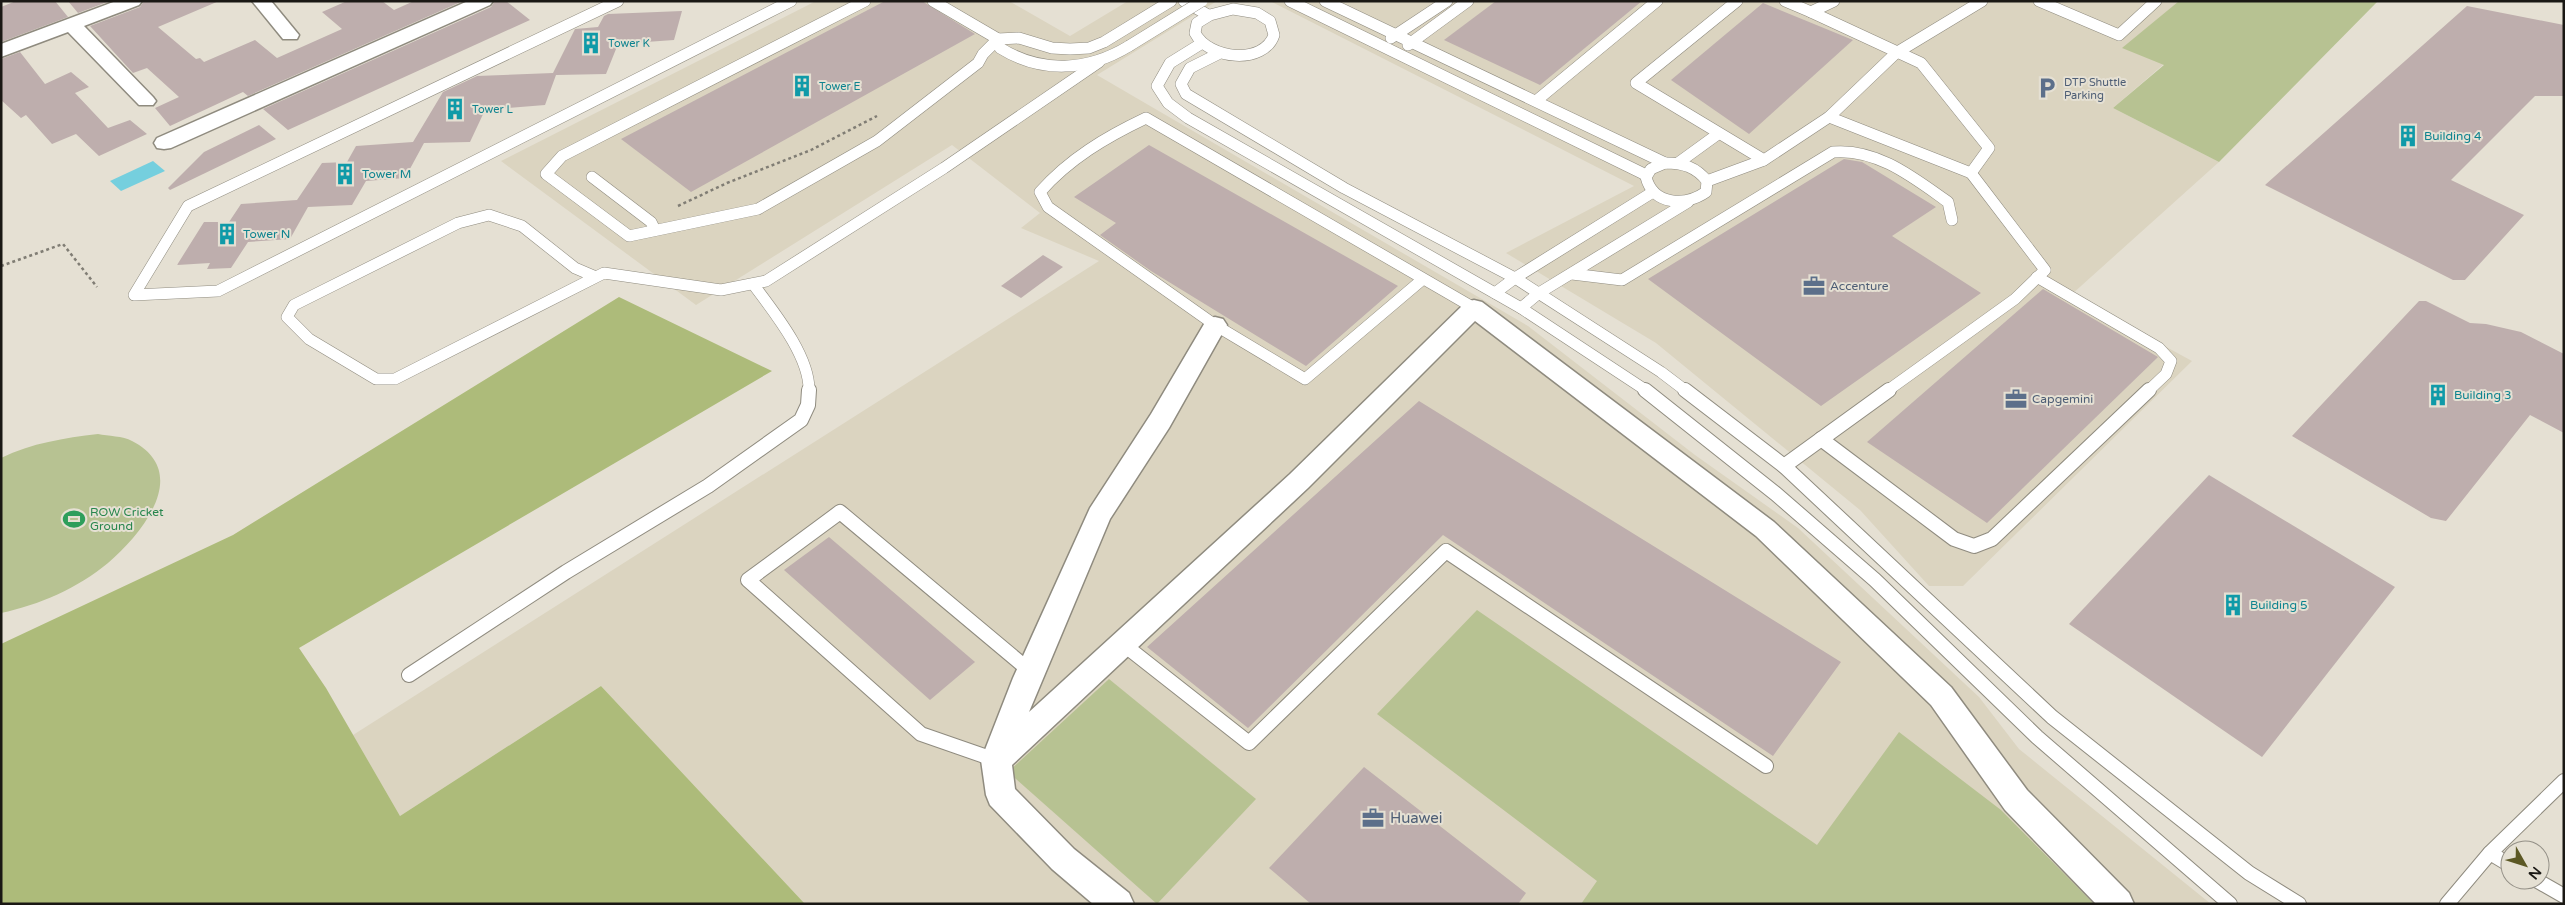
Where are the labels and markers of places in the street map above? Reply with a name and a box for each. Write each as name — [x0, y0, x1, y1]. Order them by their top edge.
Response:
building icon: Tower K — [578, 30, 604, 56]
place label: Tower K — [608, 37, 651, 50]
building icon: Tower E — [789, 73, 815, 99]
parking icon: DTP Shuttle Parking — [2034, 75, 2060, 101]
place label: DTP Shuttle Parking — [2064, 76, 2126, 102]
place label: Tower E — [819, 80, 861, 93]
building icon: Tower L — [442, 96, 468, 122]
place label: Tower L — [472, 103, 514, 116]
building icon: Building 4 — [2395, 123, 2421, 149]
place label: Building 4 — [2424, 129, 2482, 143]
building icon: Tower M — [332, 161, 358, 187]
place label: Tower M — [362, 167, 411, 181]
building icon: Tower N — [214, 221, 240, 247]
place label: Tower N — [243, 227, 290, 241]
office icon: Accenture — [1801, 273, 1827, 299]
place label: Accenture — [1830, 279, 1889, 293]
building icon: Building 3 — [2425, 382, 2451, 408]
office icon: Capgemini — [2003, 386, 2029, 412]
place label: Building 3 — [2454, 388, 2512, 402]
place label: Capgemini — [2032, 392, 2093, 406]
place label: ROW Cricket Ground — [90, 505, 164, 533]
sports icon: ROW Cricket Ground — [61, 506, 87, 532]
building icon: Building 5 — [2220, 592, 2246, 618]
place label: Building 5 — [2250, 598, 2308, 612]
office icon: Huawei — [1360, 805, 1386, 831]
place label: Huawei — [1390, 809, 1443, 827]

